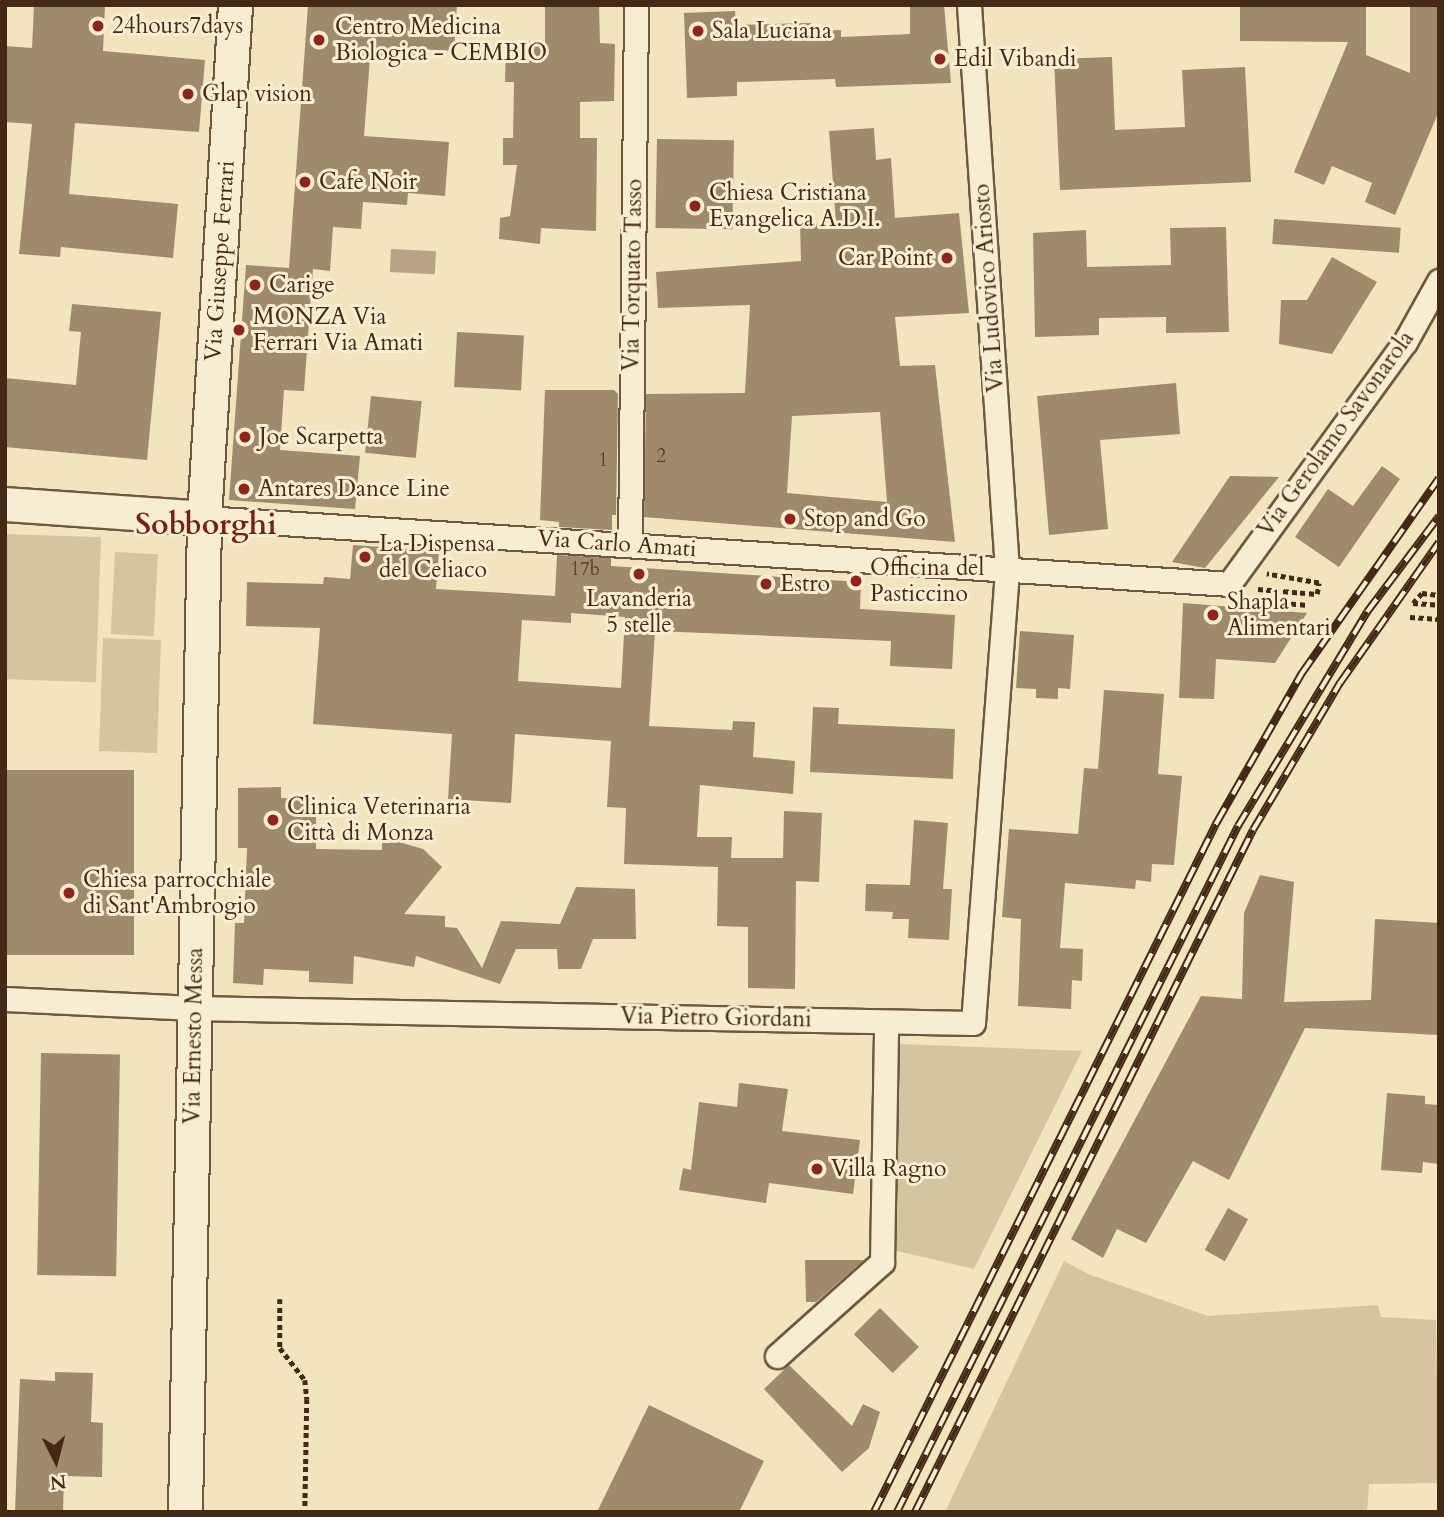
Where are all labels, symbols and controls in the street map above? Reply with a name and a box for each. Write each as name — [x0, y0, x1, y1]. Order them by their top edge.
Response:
place label: 24hours7days — [112, 12, 243, 40]
place label: Centro Medicina Biologica - CEMBIO — [335, 13, 547, 67]
place label: Sala Luciana — [712, 17, 832, 45]
marker: 24hours7days — [90, 18, 106, 34]
marker: Sala Luciana — [690, 23, 706, 39]
marker: Centro Medicina Biologica - CEMBIO — [309, 30, 329, 50]
place label: Edil Vibandi — [954, 45, 1076, 73]
marker: Edil Vibandi — [932, 51, 948, 67]
place label: Glap vision — [202, 80, 312, 108]
marker: Glap vision — [180, 86, 196, 102]
street label: Via Giuseppe Ferrari — [199, 160, 241, 362]
place label: Cafe Noir — [319, 168, 417, 196]
marker: Cafe Noir — [297, 174, 313, 190]
street label: Via Torquato Tasso — [618, 179, 648, 371]
place label: Chiesa Cristiana Evangelica A.D.I. — [709, 179, 881, 233]
street label: Via Ludovico Ariosto — [968, 183, 1010, 393]
marker: Chiesa Cristiana Evangelica A.D.I. — [687, 198, 703, 214]
place label: Car Point — [838, 244, 933, 272]
marker: Car Point — [939, 250, 955, 266]
place label: Carige — [269, 271, 335, 299]
marker: Carige — [247, 277, 263, 293]
place label: MONZA Via Ferrari Via Amati — [253, 303, 423, 357]
marker: MONZA Via Ferrari Via Amati — [231, 322, 247, 338]
street label: Via Gerolamo Savonarola — [1252, 326, 1420, 542]
place label: Joe Scarpetta — [259, 423, 383, 451]
marker: Joe Scarpetta — [237, 429, 253, 445]
house number: 2 — [656, 446, 666, 468]
house number: 1 — [598, 450, 608, 472]
place label: Antares Dance Line — [258, 475, 450, 503]
marker: Antares Dance Line — [236, 481, 252, 497]
place label: Stop and Go — [804, 505, 926, 533]
district label: Sobborghi — [135, 507, 277, 543]
marker: Stop and Go — [782, 511, 798, 527]
street label: Via Carlo Amati — [537, 525, 697, 563]
place label: La Dispensa del Celiaco — [379, 530, 495, 584]
marker: La Dispensa del Celiaco — [357, 549, 373, 565]
place label: Officina del Pasticcino — [870, 554, 984, 608]
house number: 17b — [570, 559, 600, 581]
marker: Lavanderia 5 stelle — [631, 566, 647, 582]
place label: Estro — [780, 570, 830, 598]
marker: Officina del Pasticcino — [848, 573, 864, 589]
marker: Estro — [758, 576, 774, 592]
place label: Lavanderia 5 stelle — [586, 585, 692, 639]
place label: Shapla Alimentari — [1227, 588, 1331, 642]
marker: Shapla Alimentari — [1205, 607, 1221, 623]
place label: Clinica Veterinaria Città di Monza — [287, 793, 471, 847]
marker: Clinica Veterinaria Città di Monza — [265, 812, 281, 828]
place label: Chiesa parrocchiale di Sant'Ambrogio — [83, 866, 272, 920]
marker: Chiesa parrocchiale di Sant'Ambrogio — [61, 885, 77, 901]
street label: Via Ernesto Messa — [179, 947, 209, 1125]
street label: Via Pietro Giordani — [620, 1003, 812, 1033]
place label: Villa Ragno — [831, 1155, 946, 1183]
marker: Villa Ragno — [809, 1161, 825, 1177]
north arrow — [21, 1426, 91, 1496]
text: N — [49, 1468, 68, 1496]

